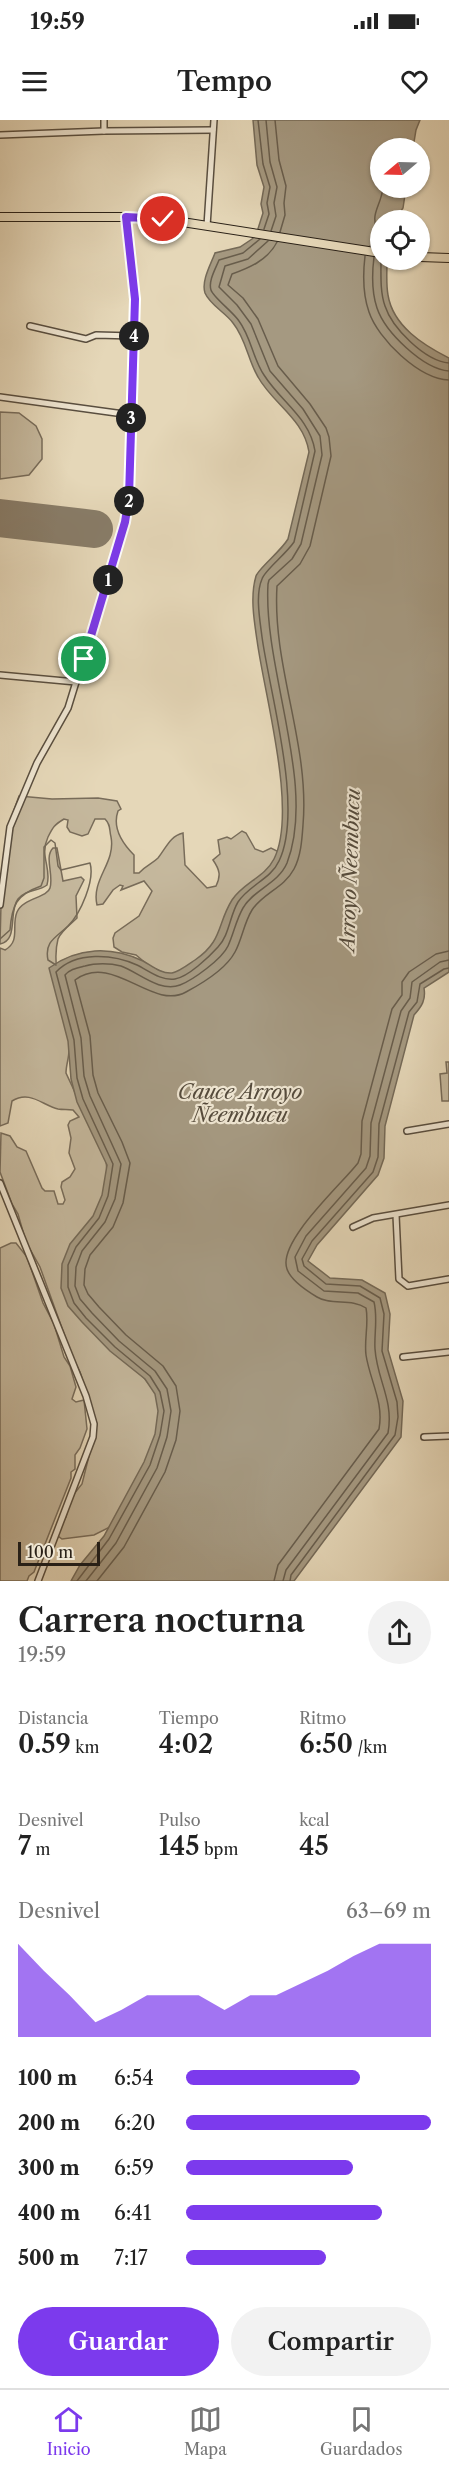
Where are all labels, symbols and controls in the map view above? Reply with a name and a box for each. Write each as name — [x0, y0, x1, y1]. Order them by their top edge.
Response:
text: 19:59 — [30, 8, 85, 35]
icon: menu — [18, 65, 51, 98]
text: Tempo — [177, 65, 272, 98]
icon: heart — [398, 65, 431, 98]
north arrow — [370, 138, 430, 198]
map controls — [370, 138, 430, 270]
pin — [137, 193, 188, 244]
icon: check — [146, 202, 179, 235]
button: locate — [370, 210, 430, 270]
pin: 4 — [119, 321, 149, 351]
text: 4 — [129, 326, 139, 346]
pin: 3 — [116, 403, 146, 433]
text: 3 — [126, 408, 136, 428]
pin: 2 — [114, 486, 144, 516]
text: 2 — [124, 491, 134, 511]
pin: 1 — [93, 565, 123, 595]
text: 1 — [104, 570, 112, 590]
pin — [58, 633, 109, 684]
icon: arrive — [67, 642, 100, 675]
water label: Arroyo Ñeembucu — [334, 788, 365, 955]
water label: Cauce Arroyo Ñeembucu — [178, 1080, 302, 1127]
scale bar — [18, 1539, 100, 1566]
text: 100 m — [27, 1542, 73, 1562]
text: Carrera nocturna — [18, 1600, 305, 1641]
button: share — [368, 1601, 431, 1664]
text: 19:59 — [18, 1643, 66, 1667]
text: Distancia — [18, 1708, 89, 1728]
text: Tiempo — [159, 1708, 219, 1728]
text: Ritmo — [299, 1708, 346, 1728]
text: 0.59 — [18, 1728, 71, 1760]
text: 4:02 — [159, 1728, 213, 1760]
text: 6:50 — [299, 1728, 353, 1760]
text: km — [71, 1737, 99, 1757]
text: /km — [353, 1737, 387, 1757]
text: Desnivel — [18, 1810, 84, 1830]
text: Pulso — [159, 1810, 201, 1830]
text: kcal — [299, 1810, 330, 1830]
text: 7 — [18, 1830, 31, 1862]
text: 145 — [159, 1830, 200, 1862]
text: 45 — [299, 1830, 329, 1862]
text: m — [31, 1839, 50, 1859]
text: bpm — [200, 1839, 238, 1859]
text: Desnivel — [18, 1899, 100, 1923]
text: 63–69 m — [346, 1899, 431, 1923]
text: 100 m — [18, 2066, 77, 2090]
text: 6:54 — [114, 2066, 154, 2090]
text: 200 m — [18, 2111, 80, 2135]
text: 6:20 — [114, 2111, 156, 2135]
text: 300 m — [18, 2156, 80, 2180]
text: 6:59 — [114, 2156, 154, 2180]
text: 400 m — [18, 2201, 80, 2225]
text: 6:41 — [114, 2201, 151, 2225]
text: 500 m — [18, 2246, 79, 2270]
text: 7:17 — [114, 2246, 148, 2270]
button: Guardar — [18, 2307, 219, 2376]
button: Compartir — [231, 2307, 431, 2376]
tab: Inicio — [47, 2403, 91, 2459]
tab: Mapa — [184, 2403, 227, 2459]
tab: Guardados — [320, 2403, 402, 2459]

